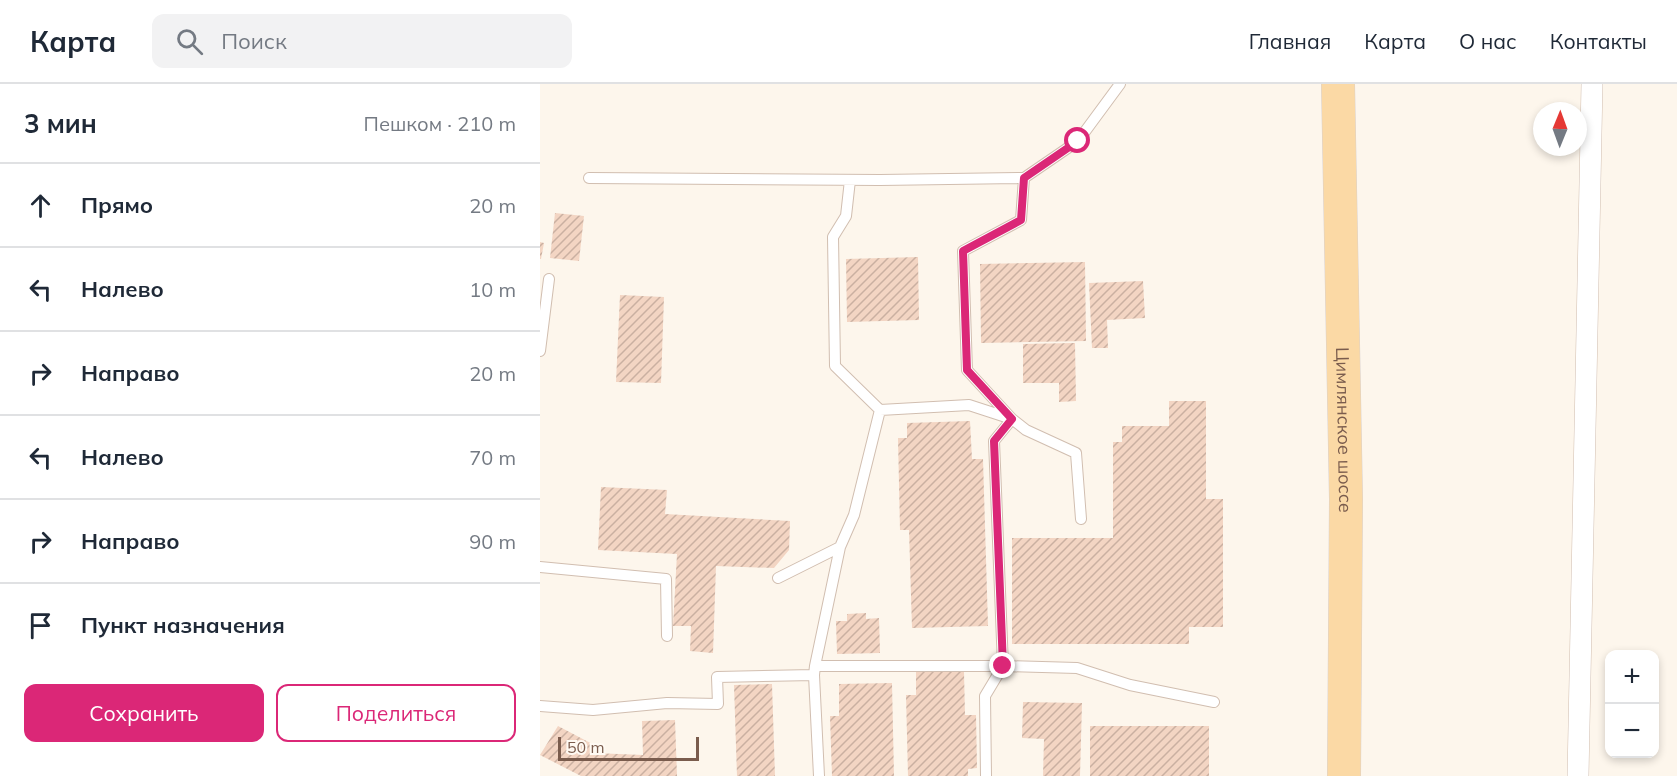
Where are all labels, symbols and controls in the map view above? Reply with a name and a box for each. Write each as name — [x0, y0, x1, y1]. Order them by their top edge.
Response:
search box — [152, 14, 572, 68]
text: Карта — [30, 24, 116, 59]
icon: search — [173, 25, 206, 58]
text: Поиск — [221, 27, 287, 55]
text: Главная — [1249, 28, 1331, 54]
text: Карта — [1364, 28, 1426, 54]
text: О нас — [1459, 28, 1517, 54]
text: Контакты — [1550, 28, 1647, 54]
north arrow — [1533, 102, 1587, 156]
text: 3 мин — [24, 107, 97, 140]
text: Пешком · 210 m — [364, 111, 516, 136]
route start — [1064, 127, 1090, 153]
icon: ahead — [24, 189, 57, 222]
text: Прямо — [81, 191, 153, 219]
text: 20 m — [469, 193, 516, 218]
icon: left — [24, 273, 57, 306]
text: Налево — [81, 275, 164, 303]
text: 10 m — [469, 277, 516, 302]
street label: Цимлянское шоссе — [1332, 347, 1358, 513]
icon: right — [24, 357, 57, 390]
text: Направо — [81, 359, 179, 387]
text: 20 m — [469, 361, 516, 386]
icon: left — [24, 441, 57, 474]
text: Налево — [81, 443, 164, 471]
text: 70 m — [469, 445, 516, 470]
icon: right — [24, 525, 57, 558]
text: Направо — [81, 527, 179, 555]
text: 90 m — [469, 529, 516, 554]
icon: arrive — [24, 609, 57, 642]
text: Пункт назначения — [81, 611, 285, 639]
map controls — [1605, 650, 1659, 758]
button: + — [1605, 650, 1659, 704]
route end — [989, 652, 1015, 678]
button: Сохранить — [24, 684, 264, 742]
button: Поделиться — [276, 684, 516, 742]
button: − — [1605, 704, 1659, 758]
scale bar — [558, 734, 699, 762]
text: 50 m — [567, 737, 604, 757]

